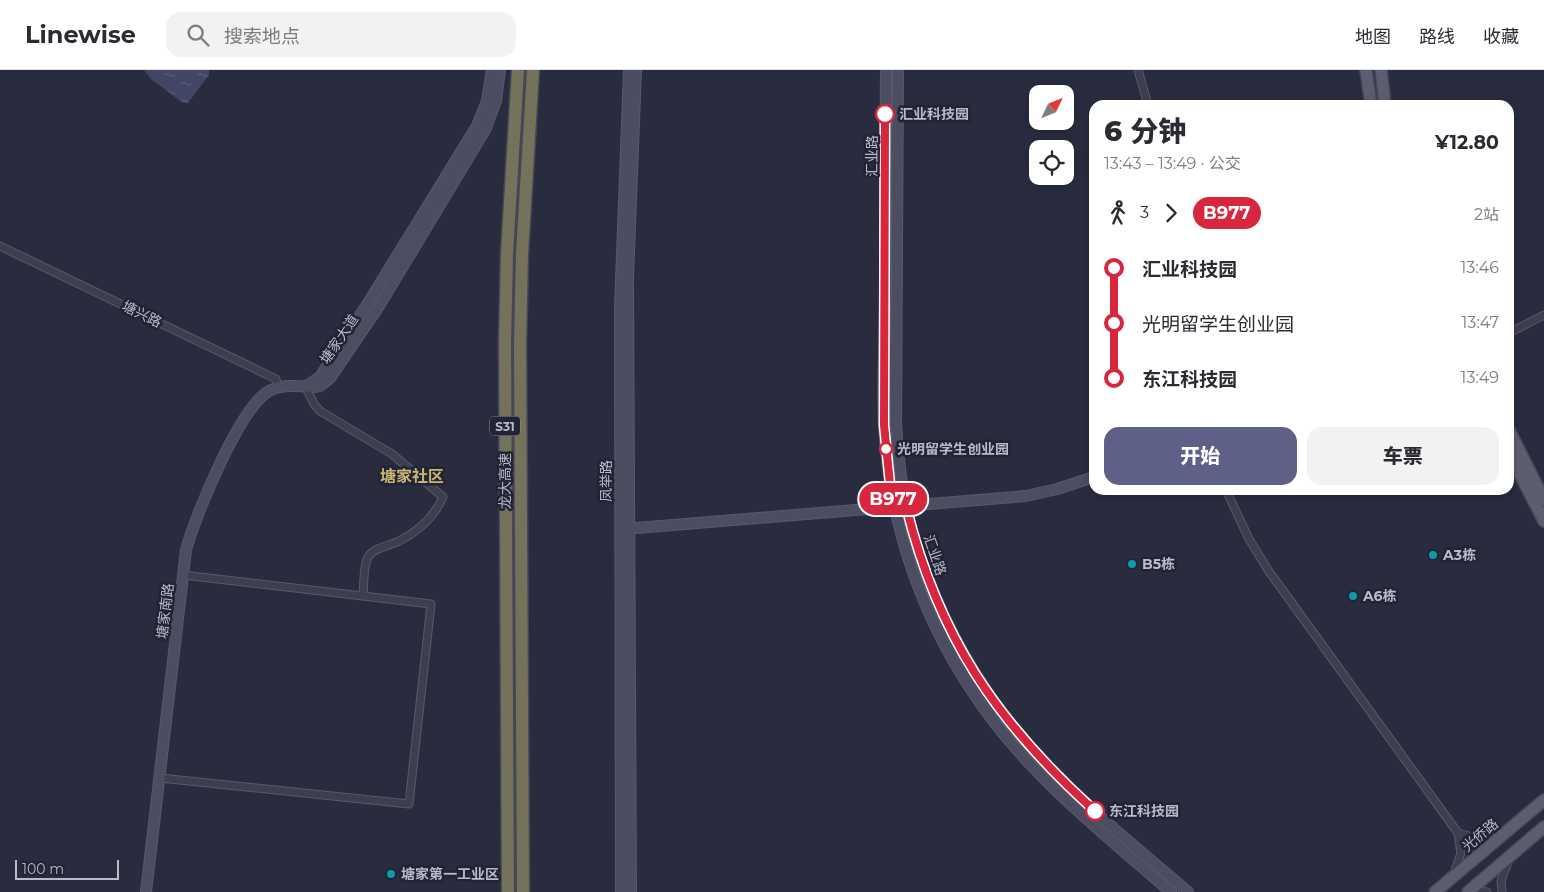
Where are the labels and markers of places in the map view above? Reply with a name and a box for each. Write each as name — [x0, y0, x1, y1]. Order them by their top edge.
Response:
marker: 汇业科技园 — [875, 104, 895, 124]
place label: 汇业科技园 — [899, 105, 969, 123]
place label: 光明留学生创业园 — [897, 440, 1009, 458]
marker: 光明留学生创业园 — [879, 442, 893, 456]
place label: A3栋 — [1442, 546, 1476, 564]
marker: A3栋 — [1427, 549, 1439, 561]
place label: B5栋 — [1142, 555, 1175, 573]
marker: B5栋 — [1126, 558, 1138, 570]
place label: A6栋 — [1362, 587, 1396, 605]
marker: A6栋 — [1347, 590, 1359, 602]
marker: 东江科技园 — [1085, 801, 1105, 821]
place label: 东江科技园 — [1109, 802, 1179, 820]
place label: 塘家第一工业区 — [401, 865, 499, 883]
marker: 塘家第一工业区 — [385, 868, 397, 880]

